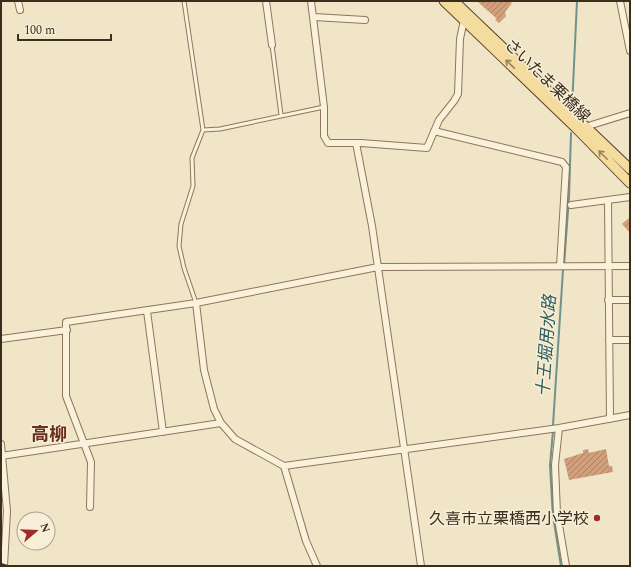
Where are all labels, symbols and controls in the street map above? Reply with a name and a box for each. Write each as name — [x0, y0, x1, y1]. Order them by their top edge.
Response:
scale bar — [18, 16, 111, 42]
text: 100 m — [24, 21, 55, 40]
street label: さいたま栗橋線 — [499, 33, 596, 128]
one-way arrow — [505, 59, 515, 69]
one-way arrow — [598, 150, 608, 160]
water label: 十王堀用水路 — [530, 292, 564, 398]
district label: 高柳 — [31, 421, 67, 448]
place label: 久喜市立栗橋西小学校 — [429, 507, 589, 531]
north arrow — [16, 511, 56, 551]
marker: 久喜市立栗橋西小学校 — [592, 513, 602, 523]
text: N — [35, 521, 54, 535]

